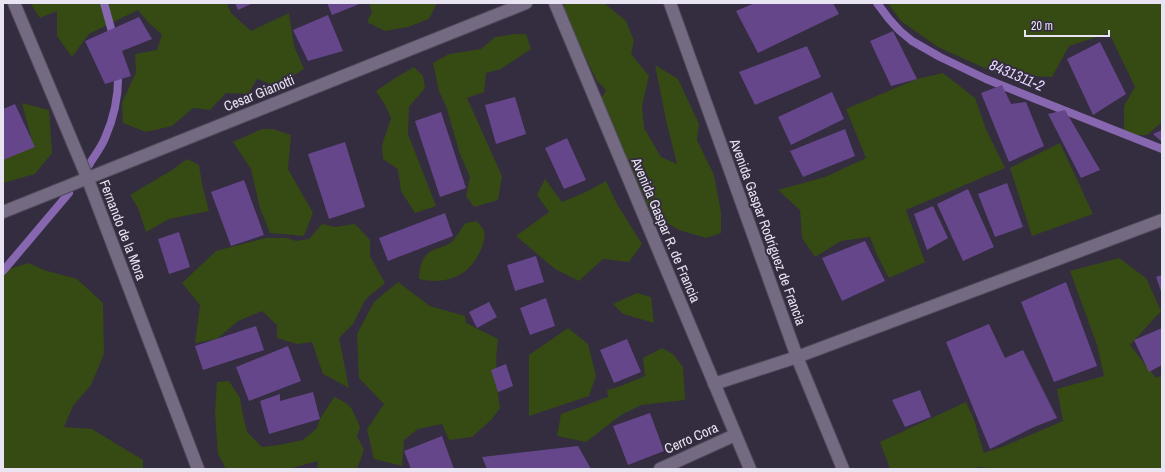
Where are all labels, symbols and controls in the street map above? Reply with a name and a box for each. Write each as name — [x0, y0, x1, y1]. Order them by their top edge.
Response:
scale bar — [1025, 12, 1109, 38]
text: 20 m — [1031, 18, 1053, 34]
water label: 8431311-2 — [986, 54, 1048, 96]
street label: Cesar Gianotti — [221, 71, 297, 115]
street label: Avenida Gaspar Rodríguez de Francia — [726, 135, 810, 328]
street label: Avenida Gaspar R. de Francia — [627, 154, 705, 306]
street label: Fernando de la Mora — [96, 177, 151, 283]
street label: Cerro Cora — [661, 418, 721, 458]

